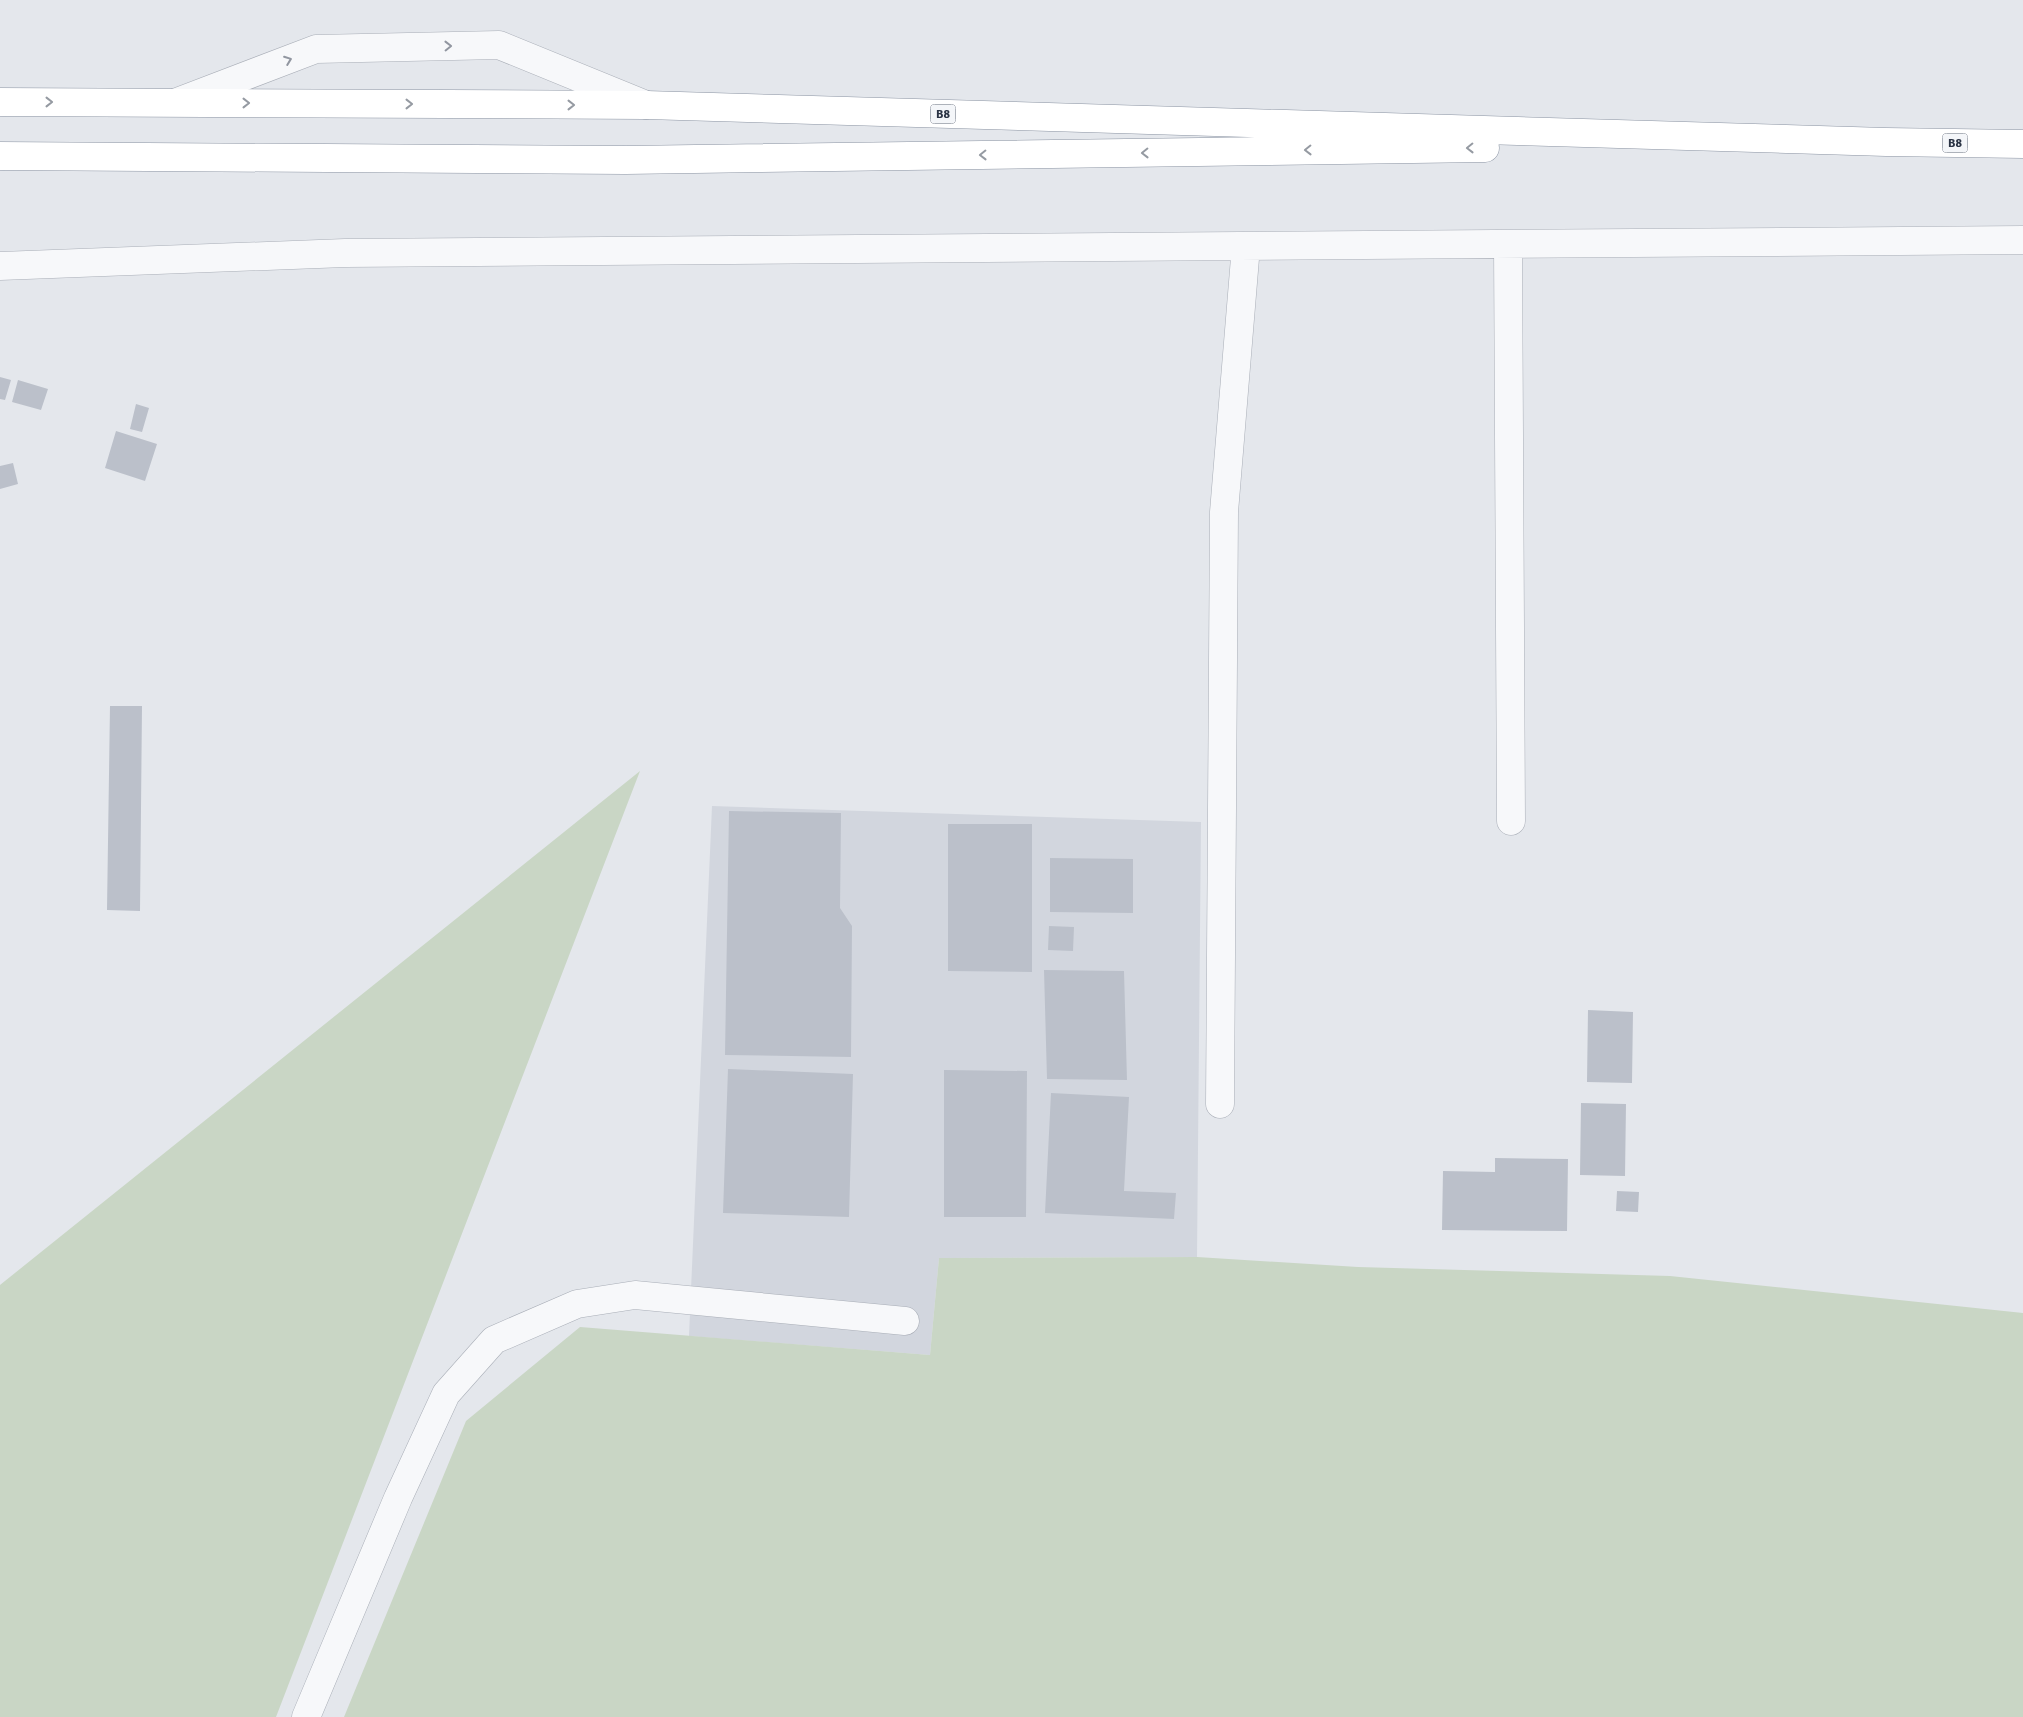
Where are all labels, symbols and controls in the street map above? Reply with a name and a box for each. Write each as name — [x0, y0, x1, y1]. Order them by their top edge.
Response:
one-way arrow — [444, 41, 452, 51]
one-way arrow — [283, 56, 292, 66]
one-way arrow — [45, 97, 53, 107]
one-way arrow — [242, 97, 250, 108]
one-way arrow — [405, 99, 413, 109]
one-way arrow — [568, 100, 575, 110]
road number: B8 — [930, 105, 956, 124]
road number: B8 — [1942, 134, 1968, 152]
one-way arrow — [1466, 143, 1474, 153]
one-way arrow — [1303, 145, 1311, 155]
one-way arrow — [1141, 147, 1149, 158]
one-way arrow — [978, 150, 986, 160]

